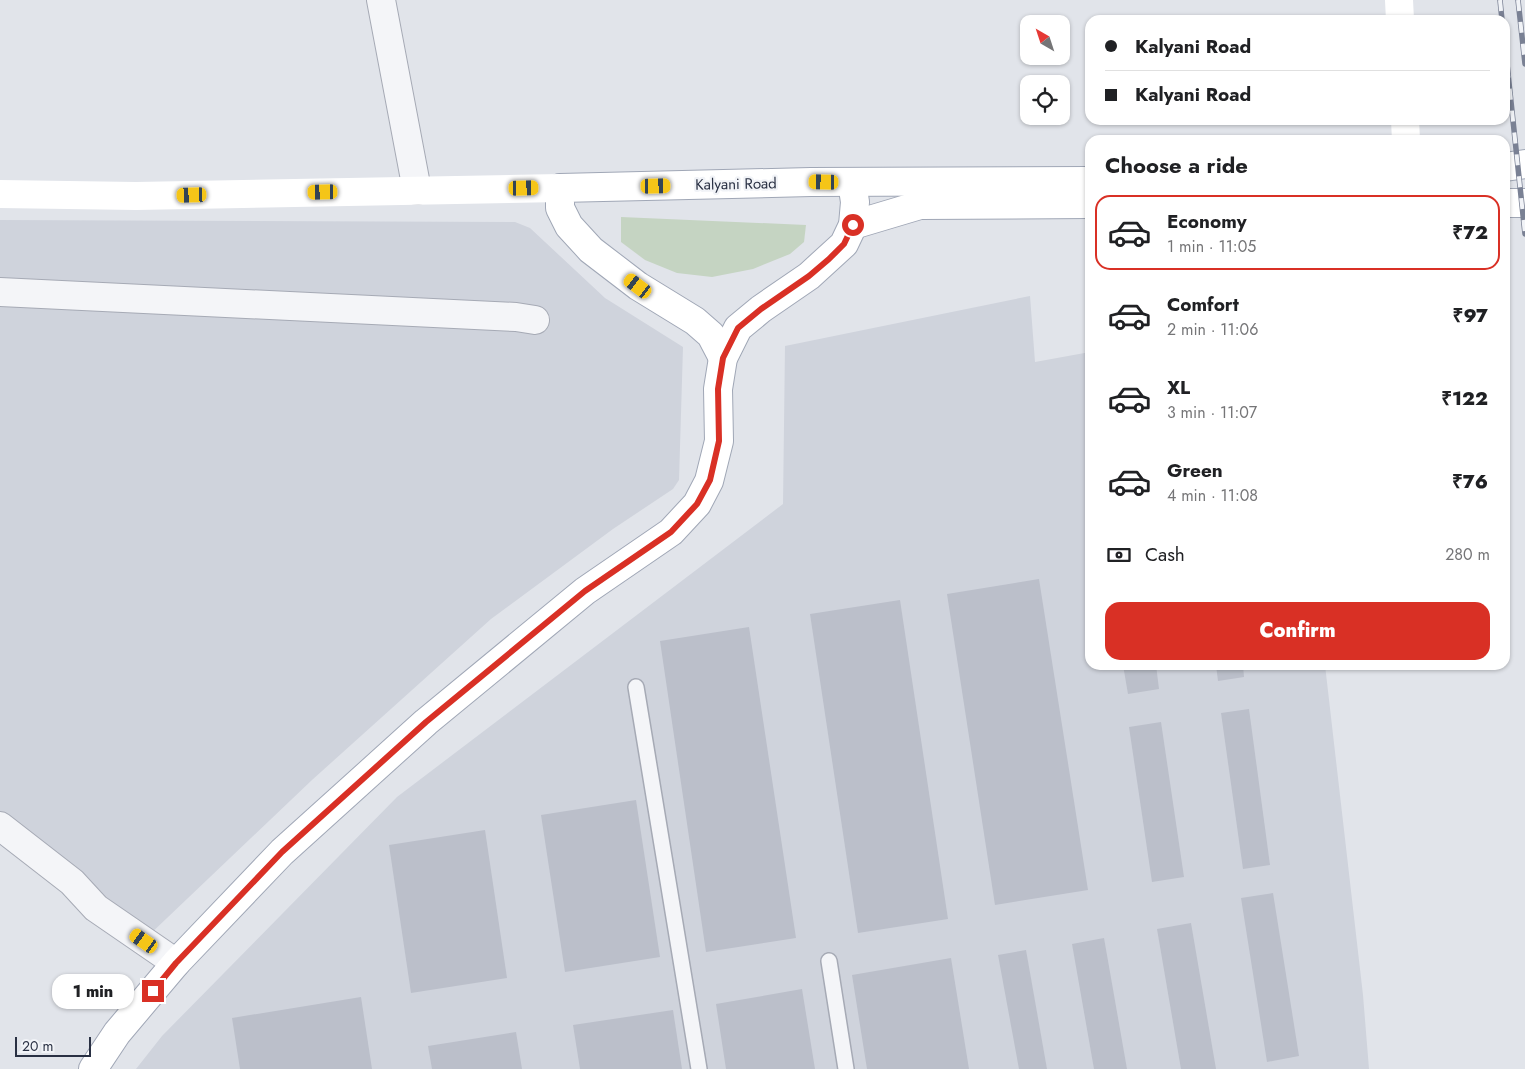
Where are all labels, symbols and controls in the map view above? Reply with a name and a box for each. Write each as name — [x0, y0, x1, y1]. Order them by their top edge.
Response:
north arrow — [1020, 15, 1070, 65]
map controls — [1020, 15, 1070, 125]
text: Kalyani Road — [1135, 33, 1251, 60]
button: locate — [1020, 75, 1070, 125]
text: Kalyani Road — [1135, 81, 1251, 108]
text: Choose a ride — [1105, 149, 1248, 181]
street label: Kalyani Road — [695, 172, 777, 196]
car — [808, 174, 839, 190]
car — [640, 178, 671, 194]
car — [508, 180, 539, 196]
car — [307, 184, 338, 200]
car — [176, 187, 207, 203]
text: Economy — [1167, 208, 1247, 235]
icon: car — [1107, 210, 1152, 255]
route start — [842, 214, 864, 236]
text: ₹72 — [1452, 219, 1488, 246]
text: 1 min · 11:05 — [1167, 235, 1256, 258]
car — [621, 271, 654, 301]
text: Comfort — [1167, 291, 1239, 318]
icon: car — [1107, 293, 1152, 338]
text: ₹97 — [1453, 302, 1488, 329]
text: 2 min · 11:06 — [1167, 318, 1258, 341]
text: XL — [1167, 374, 1190, 401]
icon: car — [1107, 376, 1152, 421]
text: ₹122 — [1441, 385, 1488, 412]
text: 3 min · 11:07 — [1167, 401, 1257, 424]
text: Green — [1167, 457, 1223, 484]
icon: car — [1107, 459, 1152, 504]
text: ₹76 — [1452, 468, 1488, 495]
text: 4 min · 11:08 — [1167, 484, 1258, 507]
icon: cash — [1105, 541, 1133, 569]
text: Cash — [1145, 541, 1185, 568]
text: 280 m — [1445, 543, 1490, 566]
button: Confirm — [1105, 602, 1490, 660]
car — [127, 926, 160, 956]
callout: 1 min — [53, 974, 136, 1008]
text: 1 min — [73, 980, 113, 1003]
route end — [142, 980, 164, 1002]
scale bar — [15, 1034, 91, 1057]
text: 20 m — [22, 1036, 54, 1056]

